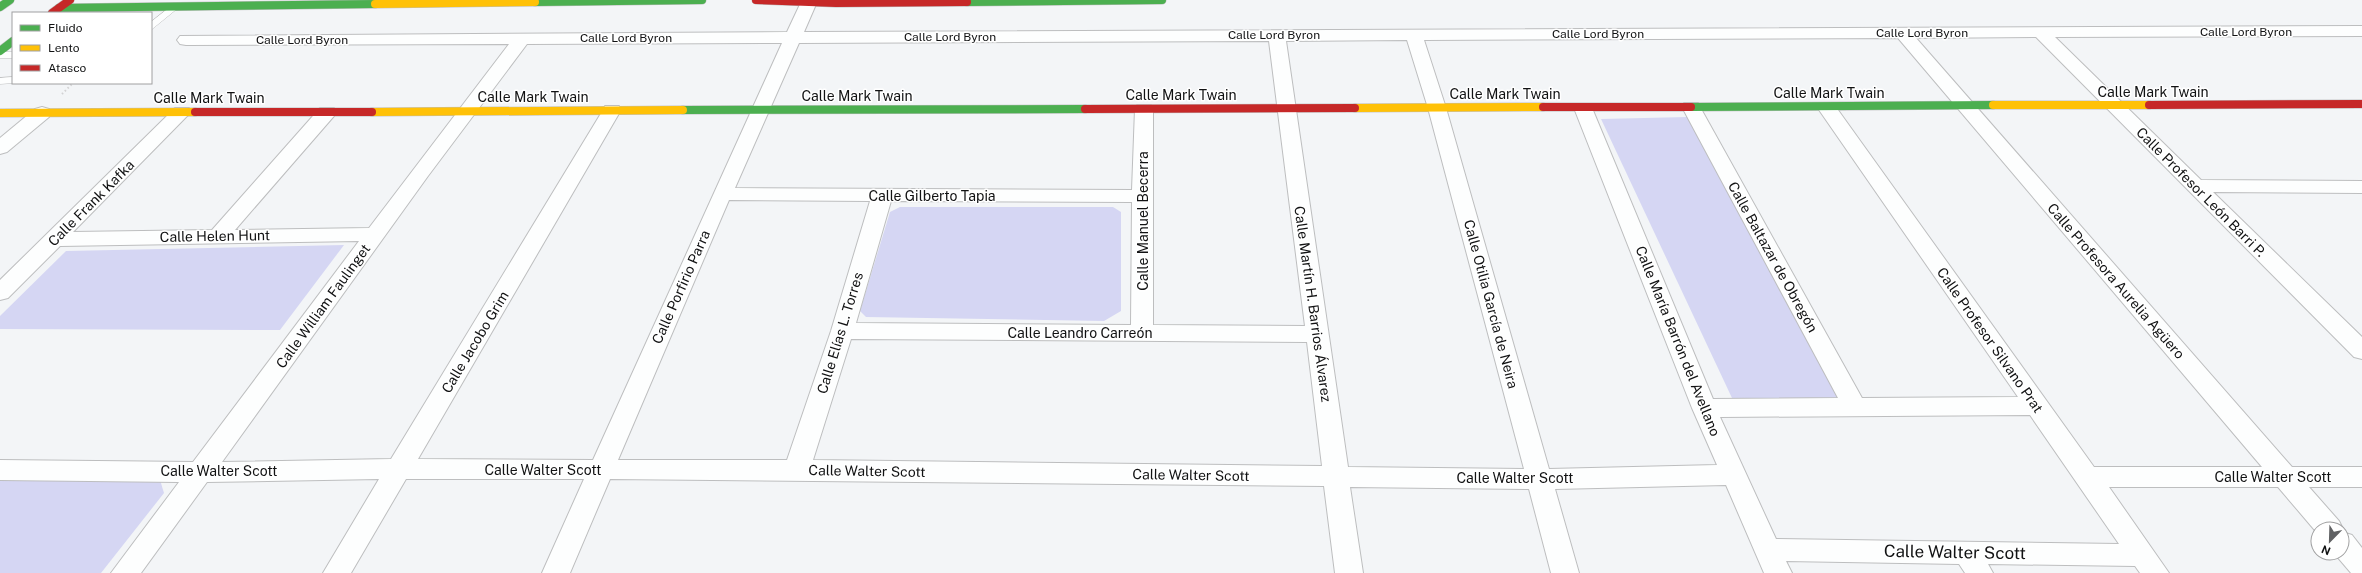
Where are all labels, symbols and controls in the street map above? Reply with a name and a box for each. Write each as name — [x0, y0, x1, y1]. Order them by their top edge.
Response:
legend — [12, 12, 152, 84]
text: Fluido — [48, 21, 83, 35]
street label: Calle Lord Byron — [2200, 25, 2292, 39]
street label: Calle Lord Byron — [1876, 26, 1968, 40]
street label: Calle Lord Byron — [1552, 27, 1644, 41]
street label: Calle Lord Byron — [1228, 28, 1320, 42]
street label: Calle Lord Byron — [904, 30, 996, 44]
street label: Calle Lord Byron — [580, 31, 672, 45]
street label: Calle Lord Byron — [256, 33, 348, 47]
text: Lento — [48, 41, 80, 55]
text: Atasco — [48, 61, 87, 75]
street label: Calle Mark Twain — [2097, 84, 2209, 100]
street label: Calle Mark Twain — [1773, 85, 1885, 101]
street label: Calle Mark Twain — [1449, 86, 1561, 102]
street label: Calle Mark Twain — [1125, 87, 1237, 103]
street label: Calle Mark Twain — [801, 88, 913, 104]
street label: Calle Mark Twain — [477, 89, 589, 105]
street label: Calle Mark Twain — [153, 90, 265, 106]
street label: Calle Profesor León Barri P. — [2133, 124, 2269, 260]
street label: Calle Manuel Becerra — [1135, 151, 1151, 291]
street label: Calle Frank Kafka — [45, 157, 137, 249]
street label: Calle Baltazar de Obregón — [1725, 179, 1821, 335]
street label: Calle Gilberto Tapia — [868, 188, 996, 204]
street label: Calle Profesora Aurelia Agüero — [2044, 200, 2188, 362]
street label: Calle Martín H. Barrios Álvarez — [1291, 205, 1336, 403]
street label: Calle Otilia García de Neira — [1461, 218, 1521, 390]
street label: Calle Helen Hunt — [160, 227, 270, 245]
street label: Calle Porfirio Parra — [649, 228, 713, 346]
street label: Calle William Faulinget — [273, 241, 373, 371]
street label: Calle María Barrón del Avellano — [1632, 244, 1724, 438]
street label: Calle Profesor Silvano Prat — [1934, 264, 2046, 416]
street label: Calle Elías L. Torres — [814, 270, 866, 396]
street label: Calle Jacobo Grim — [438, 288, 512, 396]
street label: Calle Leandro Carreón — [1008, 325, 1153, 341]
street label: Calle Walter Scott — [484, 462, 602, 478]
street label: Calle Walter Scott — [808, 462, 926, 480]
street label: Calle Walter Scott — [160, 463, 278, 479]
street label: Calle Walter Scott — [1132, 466, 1250, 484]
street label: Calle Walter Scott — [2214, 469, 2332, 485]
street label: Calle Walter Scott — [1456, 470, 1574, 486]
north arrow — [2310, 521, 2350, 561]
street label: Calle Walter Scott — [1884, 541, 2026, 563]
text: N — [2320, 543, 2332, 557]

